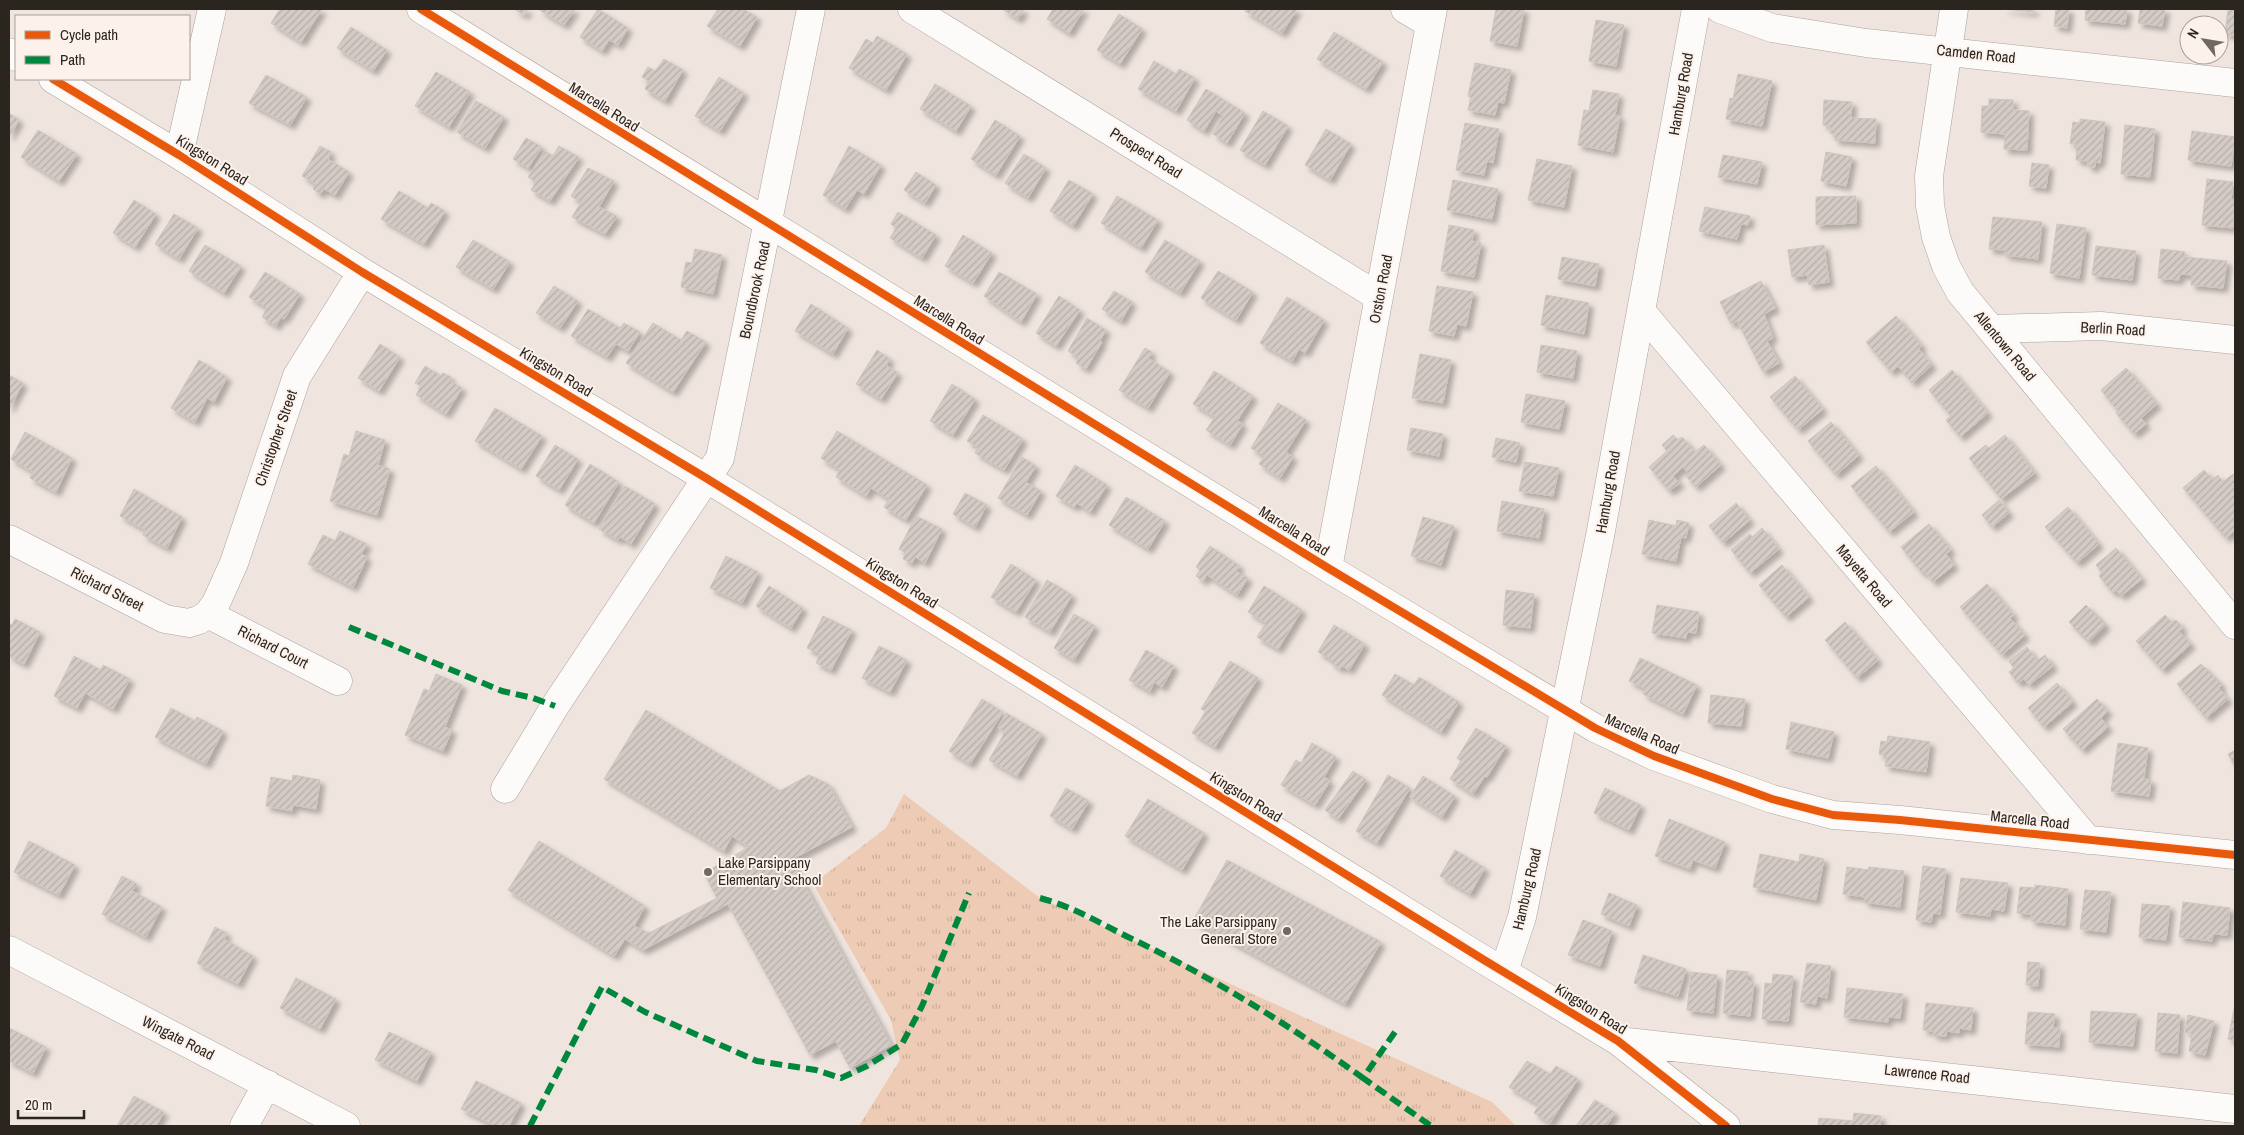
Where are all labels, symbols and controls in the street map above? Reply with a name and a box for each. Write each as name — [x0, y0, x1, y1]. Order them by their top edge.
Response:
legend — [15, 15, 190, 80]
north arrow — [2179, 15, 2229, 65]
text: Cycle path — [60, 24, 118, 45]
text: N — [2183, 25, 2203, 41]
street label: Camden Road — [1936, 39, 2017, 68]
text: Path — [60, 49, 85, 70]
street label: Hamburg Road — [1663, 51, 1698, 137]
street label: Marcella Road — [565, 77, 643, 136]
street label: Prospect Road — [1106, 122, 1186, 183]
street label: Kingston Road — [172, 129, 252, 190]
street label: Boundbrook Road — [734, 239, 775, 341]
street label: Orston Road — [1364, 253, 1397, 325]
street label: Marcella Road — [910, 290, 988, 349]
street label: Allentown Road — [1969, 305, 2041, 385]
street label: Berlin Road — [2080, 316, 2146, 341]
street label: Kingston Road — [516, 342, 597, 402]
street label: Christopher Street — [249, 386, 302, 489]
street label: Hamburg Road — [1590, 449, 1625, 535]
street label: Marcella Road — [1255, 501, 1333, 560]
street label: Mayetta Road — [1832, 540, 1897, 612]
street label: Kingston Road — [862, 552, 942, 613]
street label: Richard Street — [67, 561, 148, 616]
street label: Richard Court — [234, 620, 313, 674]
street label: Marcella Road — [1602, 708, 1683, 759]
street label: Kingston Road — [1206, 766, 1286, 827]
street label: Marcella Road — [1990, 805, 2071, 834]
street label: Hamburg Road — [1507, 846, 1546, 932]
place label: Lake Parsippany Elementary School — [718, 852, 821, 890]
marker: Lake Parsippany Elementary School — [702, 866, 714, 878]
place label: The Lake Parsippany General Store — [1160, 911, 1278, 949]
marker: The Lake Parsippany General Store — [1281, 925, 1293, 937]
street label: Kingston Road — [1551, 978, 1631, 1039]
street label: Wingate Road — [138, 1010, 218, 1065]
street label: Lawrence Road — [1883, 1059, 1971, 1088]
scale bar — [18, 1088, 84, 1120]
text: 20 m — [25, 1094, 52, 1115]

